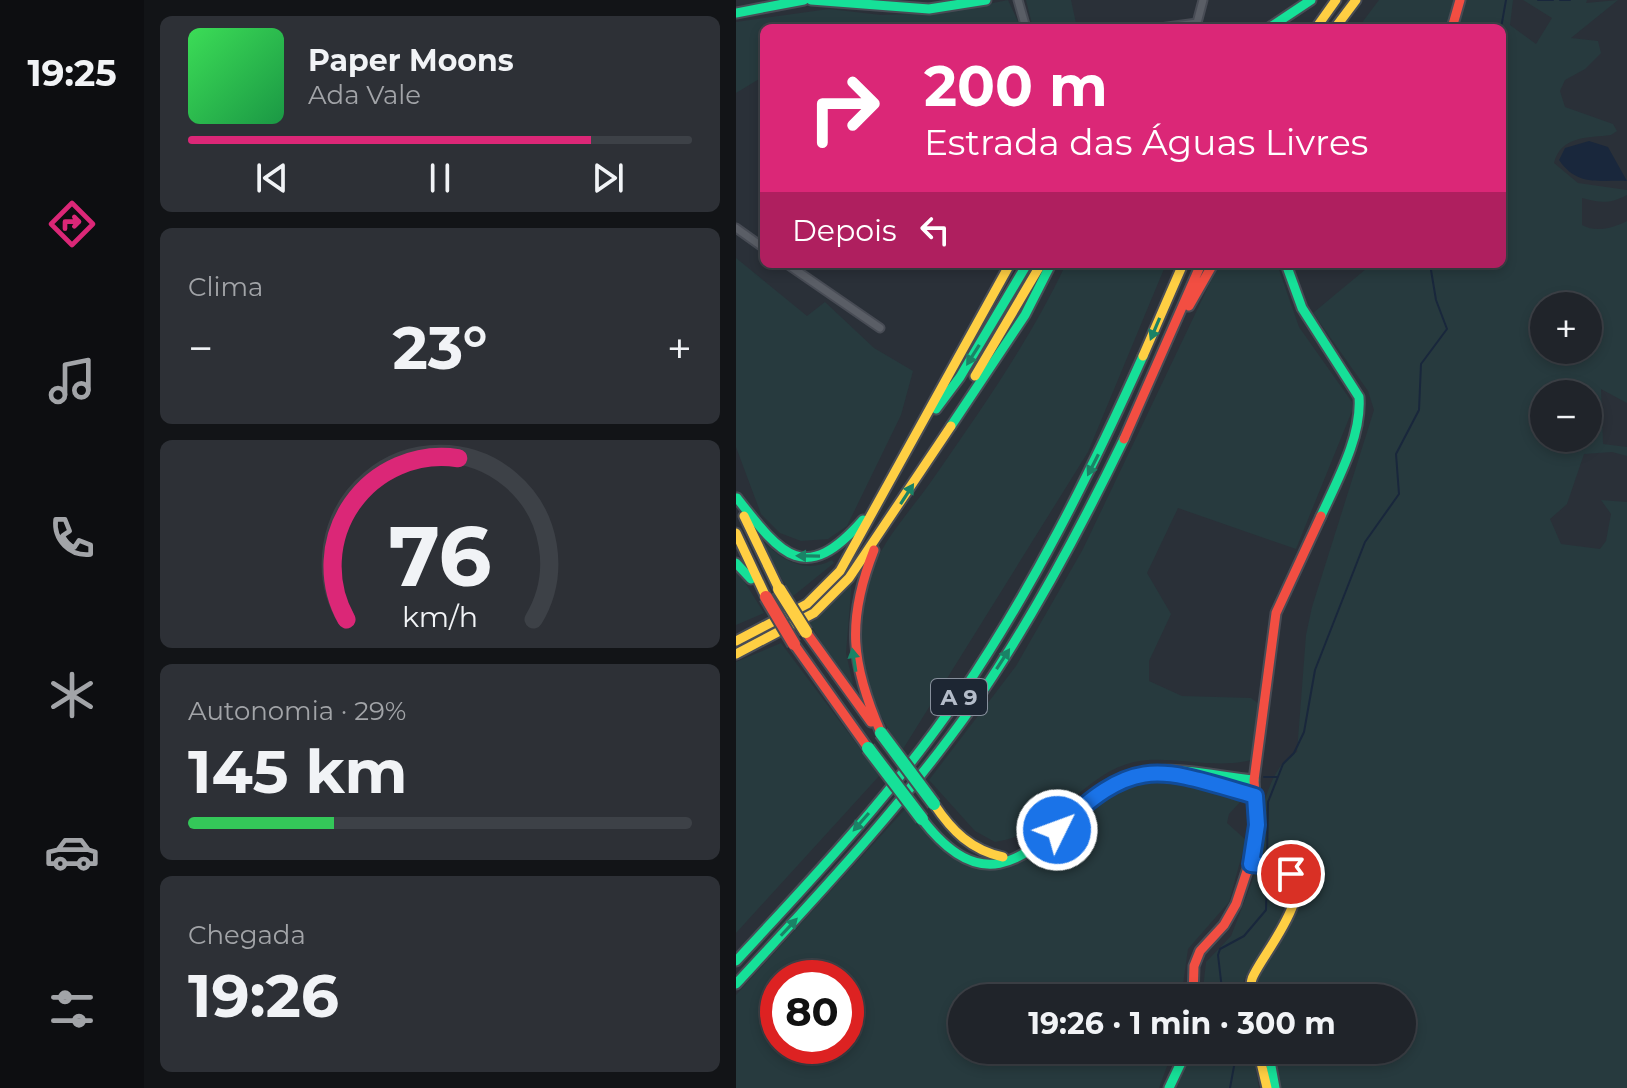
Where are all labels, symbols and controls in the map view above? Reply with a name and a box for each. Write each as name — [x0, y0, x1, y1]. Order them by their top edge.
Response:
text: Paper Moons — [308, 42, 514, 79]
text: 19:25 — [27, 51, 117, 95]
text: 200 m — [924, 52, 1108, 120]
icon: right — [792, 56, 896, 160]
text: Ada Vale — [308, 79, 421, 111]
text: Estrada das Águas Livres — [924, 120, 1368, 164]
icon: previous — [250, 156, 294, 200]
icon: pause — [418, 156, 462, 200]
icon: next — [586, 156, 630, 200]
icon: directions — [44, 196, 100, 252]
icon: left — [913, 208, 957, 252]
text: Depois — [792, 212, 897, 249]
text: Clima — [188, 271, 263, 303]
map controls — [1530, 292, 1602, 452]
button: + — [1530, 292, 1602, 364]
text: 23° — [392, 311, 488, 384]
one-way arrow — [1148, 317, 1161, 341]
text: − — [188, 321, 213, 375]
text: + — [667, 321, 692, 375]
one-way arrow — [967, 344, 981, 366]
icon: music — [44, 353, 100, 409]
button: − — [1530, 380, 1602, 452]
one-way arrow — [1086, 453, 1100, 476]
one-way arrow — [899, 483, 914, 504]
text: 76 — [389, 505, 491, 607]
icon: phone — [44, 510, 100, 566]
one-way arrow — [794, 550, 820, 563]
text: km/h — [402, 599, 478, 634]
one-way arrow — [847, 647, 860, 672]
one-way arrow — [995, 648, 1010, 669]
icon: climate — [44, 667, 100, 723]
road number: A 9 — [931, 679, 987, 715]
text: Autonomia · 29% — [188, 695, 406, 727]
text: 145 km — [188, 735, 408, 808]
position arrow — [1015, 788, 1099, 872]
one-way arrow — [852, 813, 870, 832]
icon: car — [44, 824, 100, 880]
pin — [1257, 840, 1325, 908]
icon: arrive — [1269, 852, 1313, 896]
one-way arrow — [779, 918, 798, 937]
text: Chegada — [188, 919, 306, 951]
text: 19:26 — [188, 959, 339, 1032]
speed limit sign: 80 — [760, 960, 864, 1064]
icon: filters — [44, 981, 100, 1037]
text: 19:26 · 1 min · 300 m — [1028, 1005, 1336, 1042]

